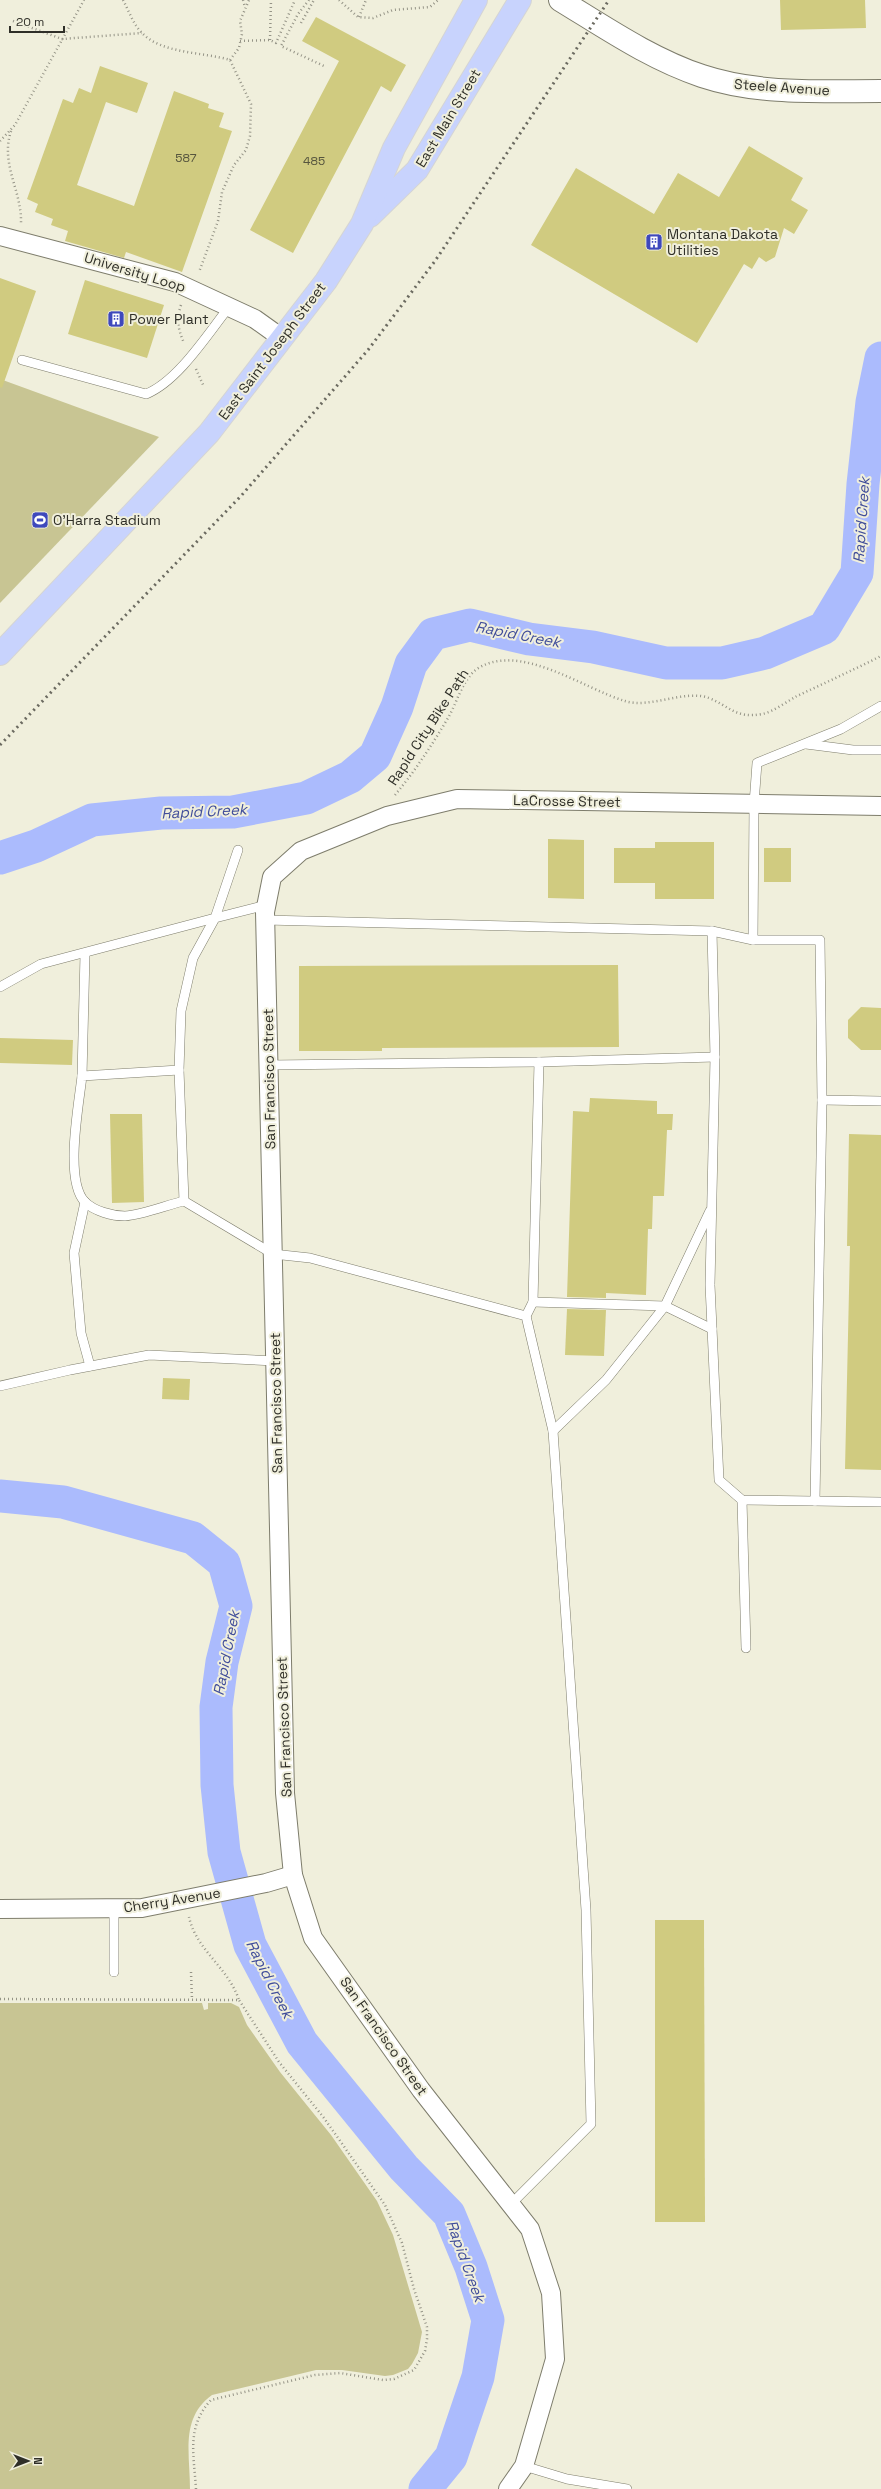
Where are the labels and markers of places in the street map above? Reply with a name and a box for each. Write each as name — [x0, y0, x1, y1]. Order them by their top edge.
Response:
place label: Montana Dakota Utilities — [667, 225, 778, 259]
building icon: Montana Dakota Utilities — [644, 232, 664, 252]
building icon: Power Plant — [106, 309, 126, 329]
place label: Power Plant — [129, 310, 209, 328]
sports icon: O'Harra Stadium — [30, 510, 50, 530]
place label: O'Harra Stadium — [53, 511, 161, 529]

